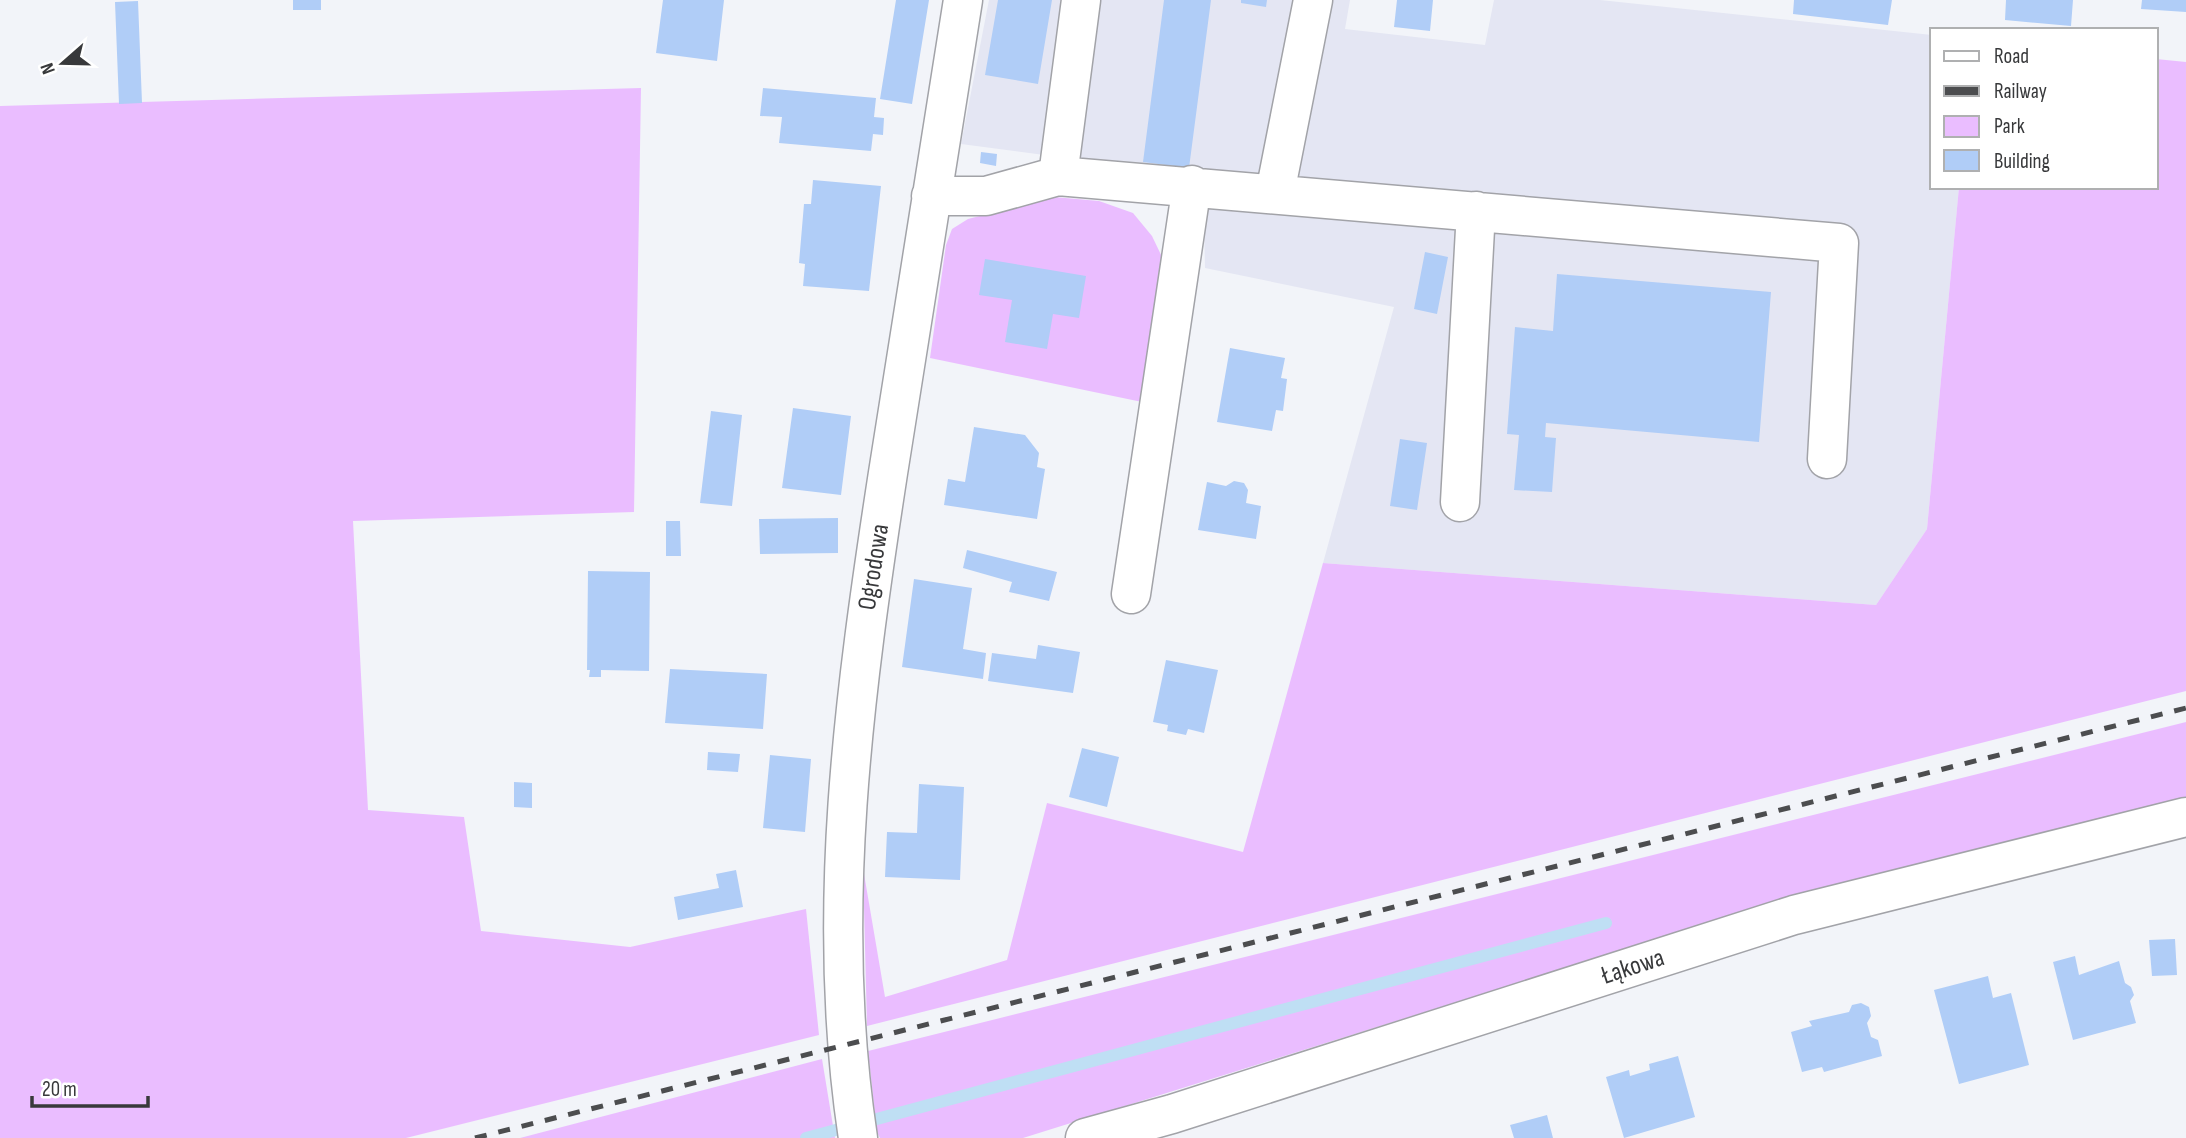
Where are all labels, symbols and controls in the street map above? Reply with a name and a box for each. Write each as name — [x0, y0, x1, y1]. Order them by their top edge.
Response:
north arrow — [28, 28, 98, 98]
legend — [1930, 28, 2158, 189]
text: Road — [1994, 44, 2029, 69]
text: N — [36, 60, 61, 77]
text: Railway — [1994, 79, 2047, 104]
text: Park — [1994, 114, 2025, 139]
text: Building — [1994, 149, 2050, 174]
street label: Ogrodowa — [852, 522, 896, 612]
street label: Łąkowa — [1597, 942, 1668, 992]
scale bar — [32, 1064, 147, 1108]
text: 20 m — [42, 1077, 77, 1102]

